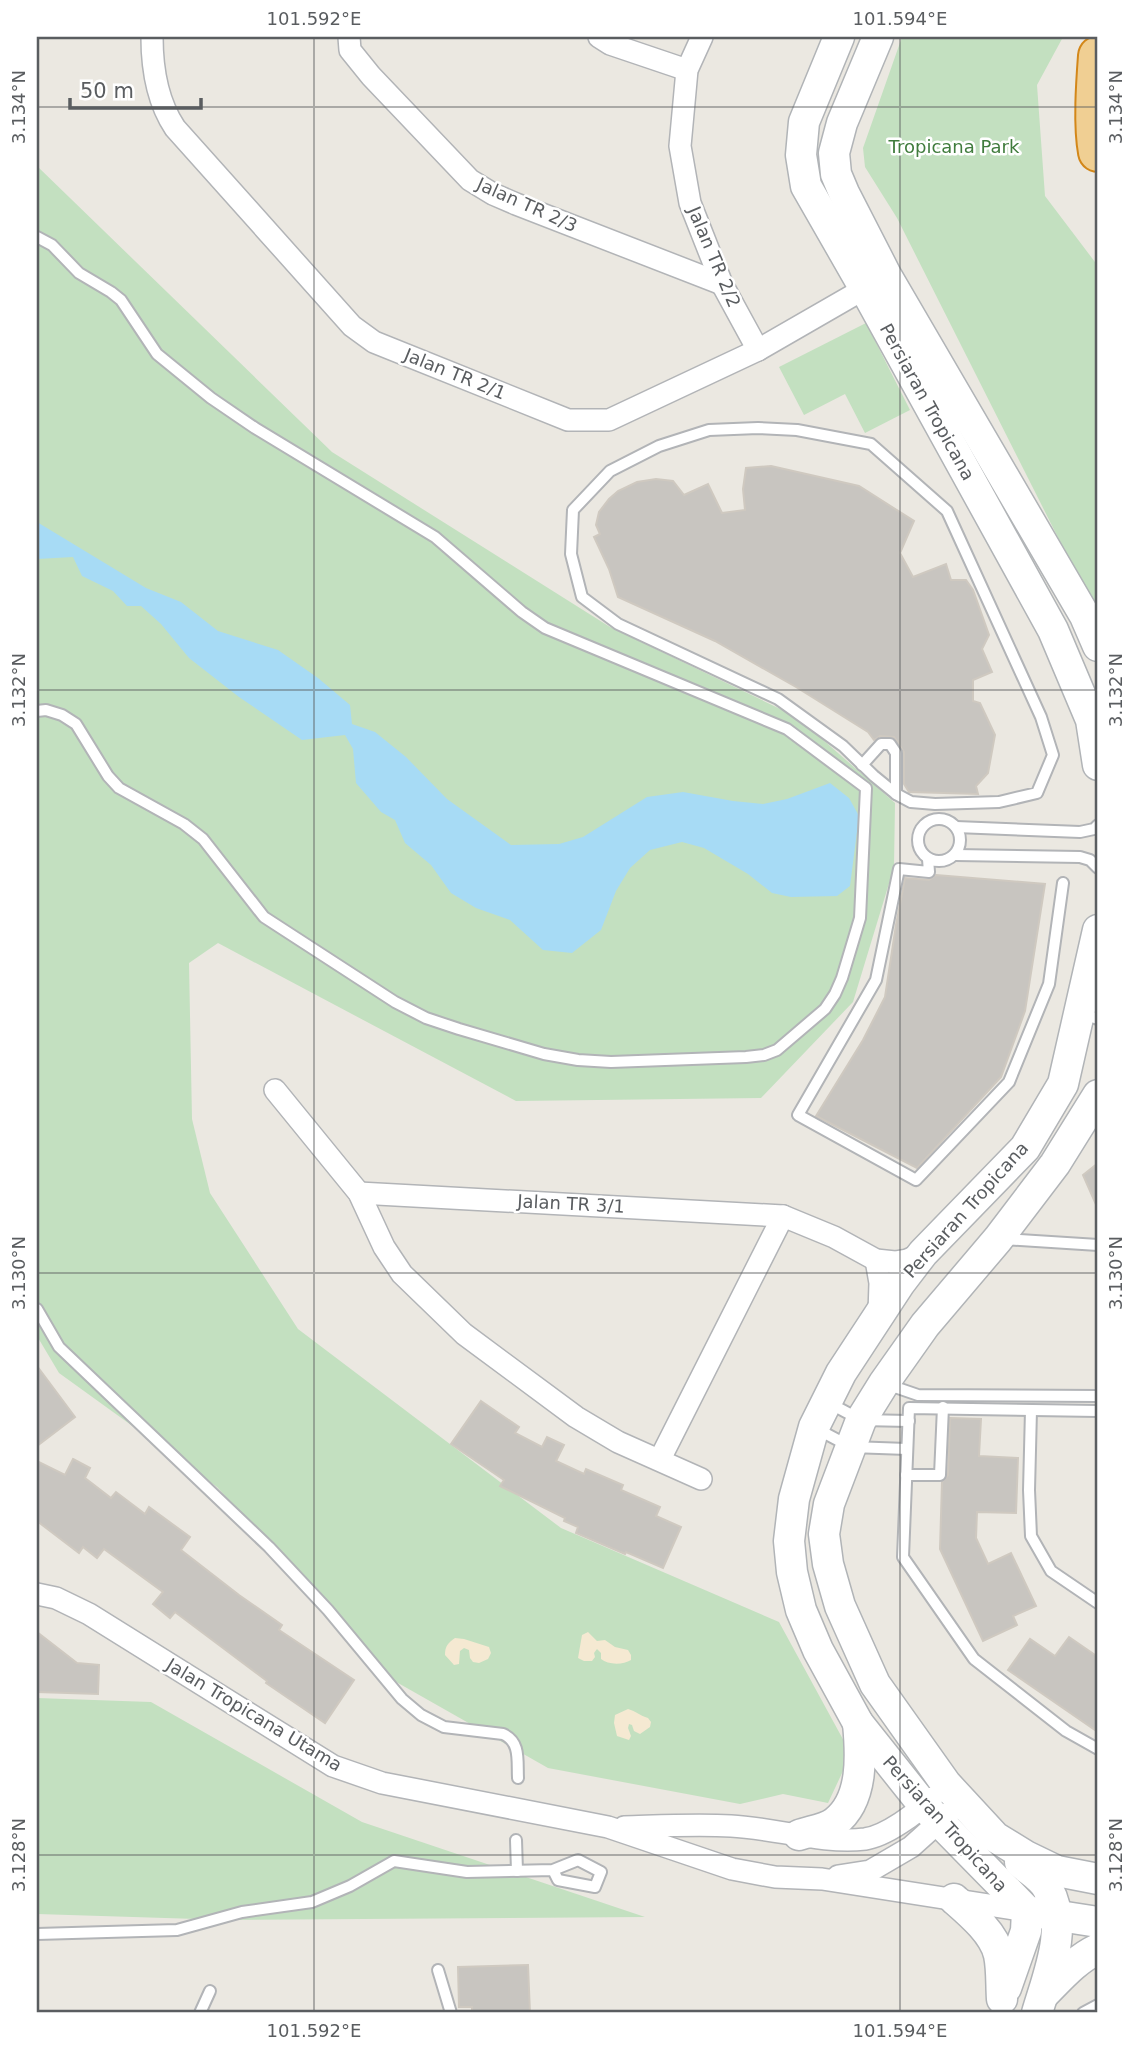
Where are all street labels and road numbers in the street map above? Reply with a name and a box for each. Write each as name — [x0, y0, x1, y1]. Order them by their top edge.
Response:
street label: Jalan TR 2/3 — [473, 173, 581, 236]
street label: Jalan TR 2/2 — [683, 202, 745, 310]
street label: Persiaran Tropicana — [876, 320, 979, 484]
street label: Jalan TR 2/1 — [400, 343, 509, 403]
street label: Persiaran Tropicana — [899, 1137, 1032, 1282]
street label: Jalan TR 3/1 — [516, 1190, 625, 1217]
street label: Jalan Tropicana Utama — [162, 1653, 346, 1775]
street label: Persiaran Tropicana — [879, 1751, 1012, 1896]

